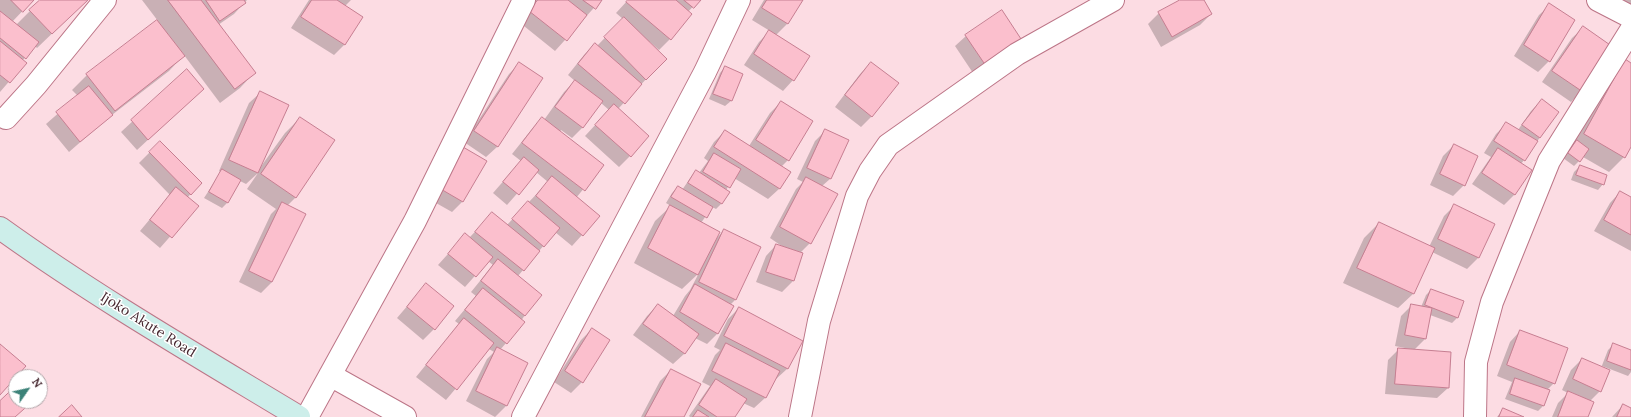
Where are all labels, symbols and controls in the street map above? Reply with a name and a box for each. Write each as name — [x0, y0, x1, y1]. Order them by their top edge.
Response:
street label: Ijoko Akute Road — [97, 289, 199, 361]
north arrow — [8, 369, 48, 409]
text: N — [29, 375, 45, 390]

